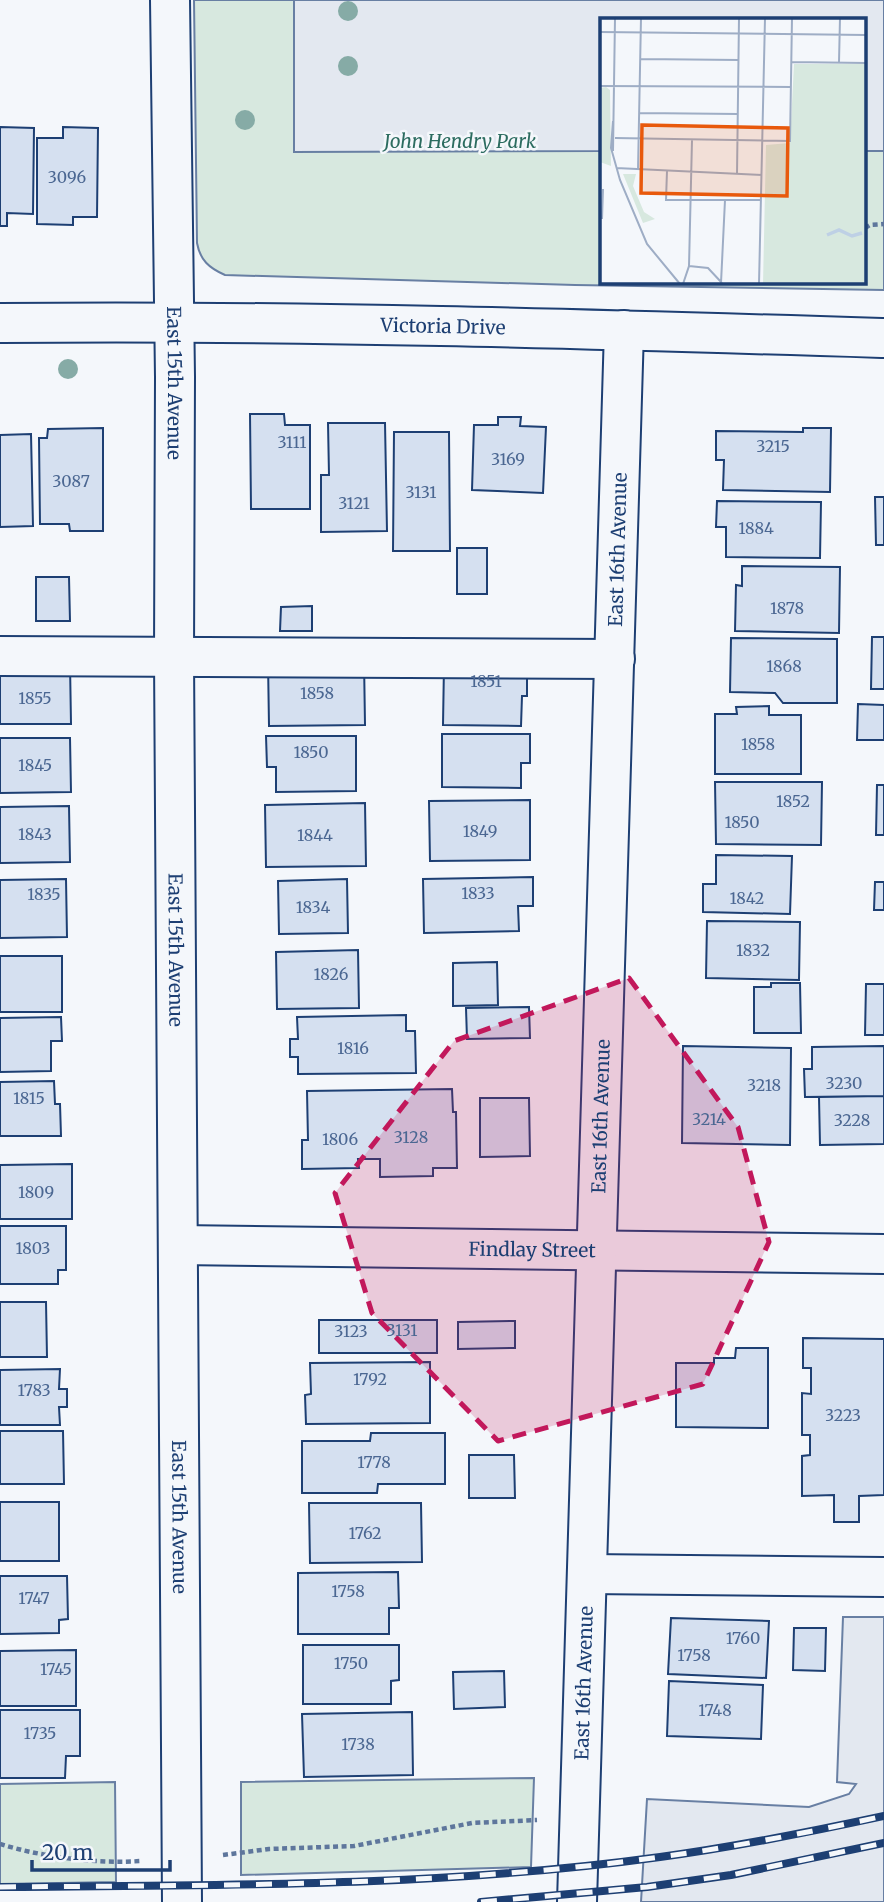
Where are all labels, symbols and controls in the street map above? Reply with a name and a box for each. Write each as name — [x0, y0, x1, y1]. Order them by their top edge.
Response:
inset map — [600, 18, 866, 284]
park label: John Hendry Park — [382, 129, 537, 153]
house number: 3096 — [48, 167, 87, 187]
street label: East 15th Avenue — [162, 306, 187, 460]
street label: Victoria Drive — [379, 313, 506, 339]
house number: 3111 — [277, 432, 307, 452]
house number: 3215 — [756, 436, 790, 456]
house number: 3169 — [491, 449, 525, 469]
house number: 3087 — [52, 471, 90, 491]
street label: East 16th Avenue — [603, 472, 632, 627]
house number: 3131 — [406, 482, 437, 502]
house number: 3121 — [338, 493, 370, 513]
house number: 1884 — [738, 518, 774, 538]
house number: 1878 — [770, 598, 804, 618]
house number: 1868 — [766, 656, 802, 676]
house number: 1851 — [470, 671, 502, 691]
house number: 1858 — [300, 683, 334, 703]
house number: 1855 — [18, 688, 52, 708]
house number: 1858 — [741, 734, 775, 754]
house number: 1850 — [293, 742, 329, 762]
house number: 1845 — [18, 755, 52, 775]
house number: 1852 — [776, 791, 810, 811]
house number: 1850 — [724, 812, 760, 832]
house number: 1849 — [463, 821, 497, 841]
house number: 1843 — [18, 824, 52, 844]
house number: 1844 — [297, 825, 333, 845]
street label: East 15th Avenue — [163, 873, 188, 1027]
house number: 1833 — [461, 883, 495, 903]
house number: 1835 — [27, 884, 61, 904]
house number: 1842 — [730, 888, 764, 908]
house number: 1834 — [296, 897, 330, 917]
house number: 1832 — [736, 940, 770, 960]
house number: 1826 — [314, 964, 349, 984]
house number: 1816 — [337, 1038, 369, 1058]
street label: East 16th Avenue — [586, 1039, 615, 1194]
house number: 3230 — [826, 1073, 862, 1093]
house number: 3218 — [747, 1075, 781, 1095]
house number: 1815 — [13, 1088, 45, 1108]
house number: 3214 — [692, 1109, 726, 1129]
house number: 3228 — [834, 1110, 870, 1130]
house number: 3128 — [394, 1127, 428, 1147]
house number: 1806 — [322, 1129, 358, 1149]
house number: 1809 — [18, 1182, 54, 1202]
street label: Findlay Street — [468, 1237, 596, 1262]
house number: 1803 — [16, 1238, 51, 1258]
house number: 3131 — [387, 1320, 418, 1340]
house number: 3123 — [334, 1321, 368, 1341]
house number: 1792 — [353, 1369, 387, 1389]
house number: 1783 — [17, 1380, 51, 1400]
house number: 3223 — [825, 1405, 861, 1425]
street label: East 15th Avenue — [167, 1440, 192, 1594]
house number: 1778 — [357, 1452, 391, 1472]
house number: 1762 — [348, 1523, 382, 1543]
house number: 1758 — [331, 1581, 365, 1601]
house number: 1747 — [18, 1588, 50, 1608]
street label: East 16th Avenue — [569, 1605, 598, 1761]
house number: 1760 — [726, 1628, 760, 1648]
house number: 1758 — [677, 1645, 711, 1665]
house number: 1750 — [334, 1653, 368, 1673]
house number: 1745 — [40, 1659, 72, 1679]
house number: 1748 — [698, 1700, 732, 1720]
house number: 1735 — [24, 1723, 56, 1743]
house number: 1738 — [341, 1734, 375, 1754]
scale bar — [32, 1828, 170, 1872]
text: 20 m — [42, 1839, 94, 1866]

